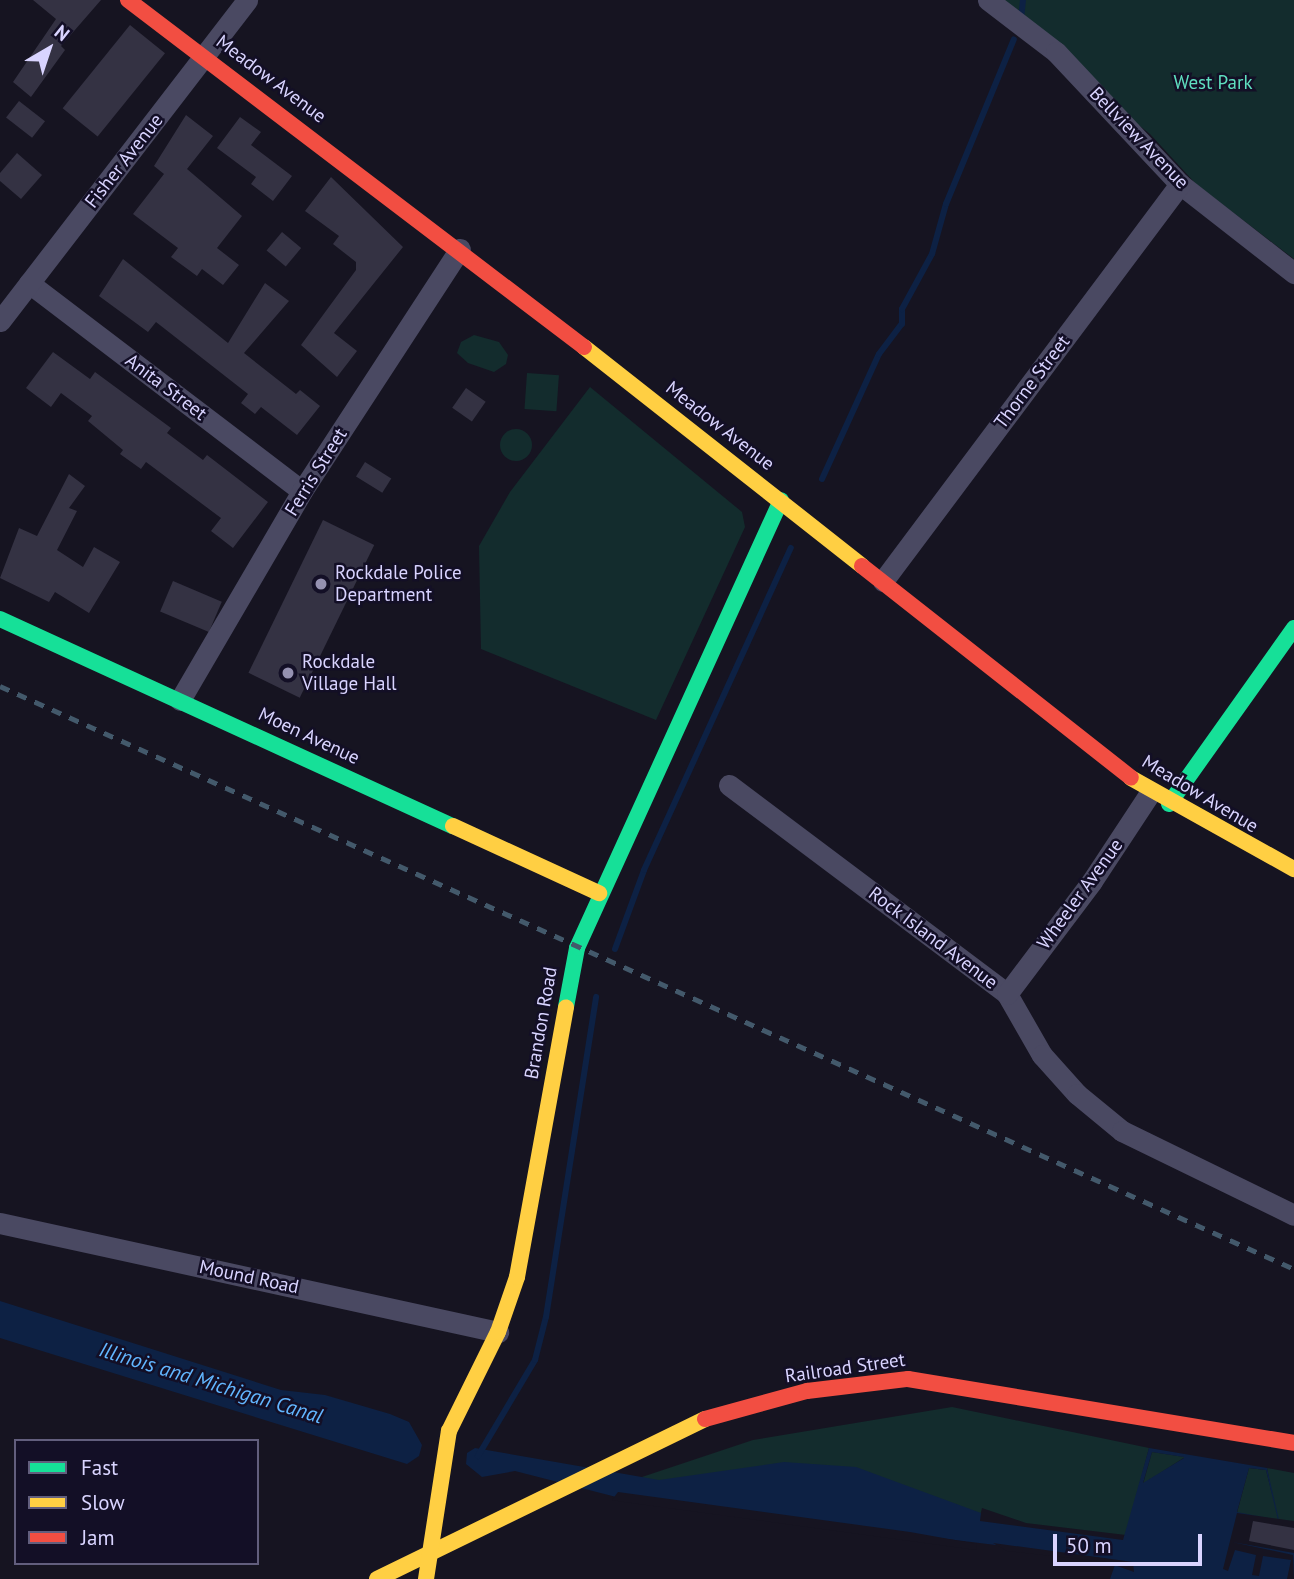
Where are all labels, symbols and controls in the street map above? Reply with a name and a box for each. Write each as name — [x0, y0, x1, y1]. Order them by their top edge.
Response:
north arrow — [14, 14, 84, 84]
text: N — [50, 19, 75, 46]
street label: Meadow Avenue — [211, 30, 331, 128]
park label: West Park — [1173, 72, 1253, 94]
street label: Bellview Avenue — [1084, 82, 1194, 194]
street label: Fisher Avenue — [80, 109, 168, 213]
street label: Thorne Street — [989, 331, 1075, 433]
street label: Anita Street — [121, 349, 211, 425]
street label: Meadow Avenue — [661, 376, 779, 476]
street label: Ferris Street — [280, 424, 352, 520]
place label: Rockdale Police Department — [335, 562, 462, 606]
marker: Rockdale Police Department — [313, 576, 329, 592]
place label: Rockdale Village Hall — [302, 651, 397, 695]
marker: Rockdale Village Hall — [280, 665, 296, 681]
street label: Moen Avenue — [254, 702, 364, 770]
street label: Meadow Avenue — [1137, 750, 1263, 838]
street label: Wheeler Avenue — [1032, 834, 1128, 954]
street label: Rock Island Avenue — [864, 882, 1002, 994]
street label: Brandon Road — [520, 965, 562, 1081]
street label: Mound Road — [197, 1255, 301, 1299]
water label: Illinois and Michigan Canal — [96, 1337, 326, 1429]
street label: Railroad Street — [783, 1348, 907, 1388]
legend — [14, 1439, 259, 1565]
text: Fast — [81, 1454, 118, 1481]
text: Slow — [81, 1489, 125, 1516]
scale bar — [1056, 1520, 1205, 1564]
text: Jam — [81, 1524, 115, 1551]
text: 50 m — [1066, 1532, 1112, 1559]

